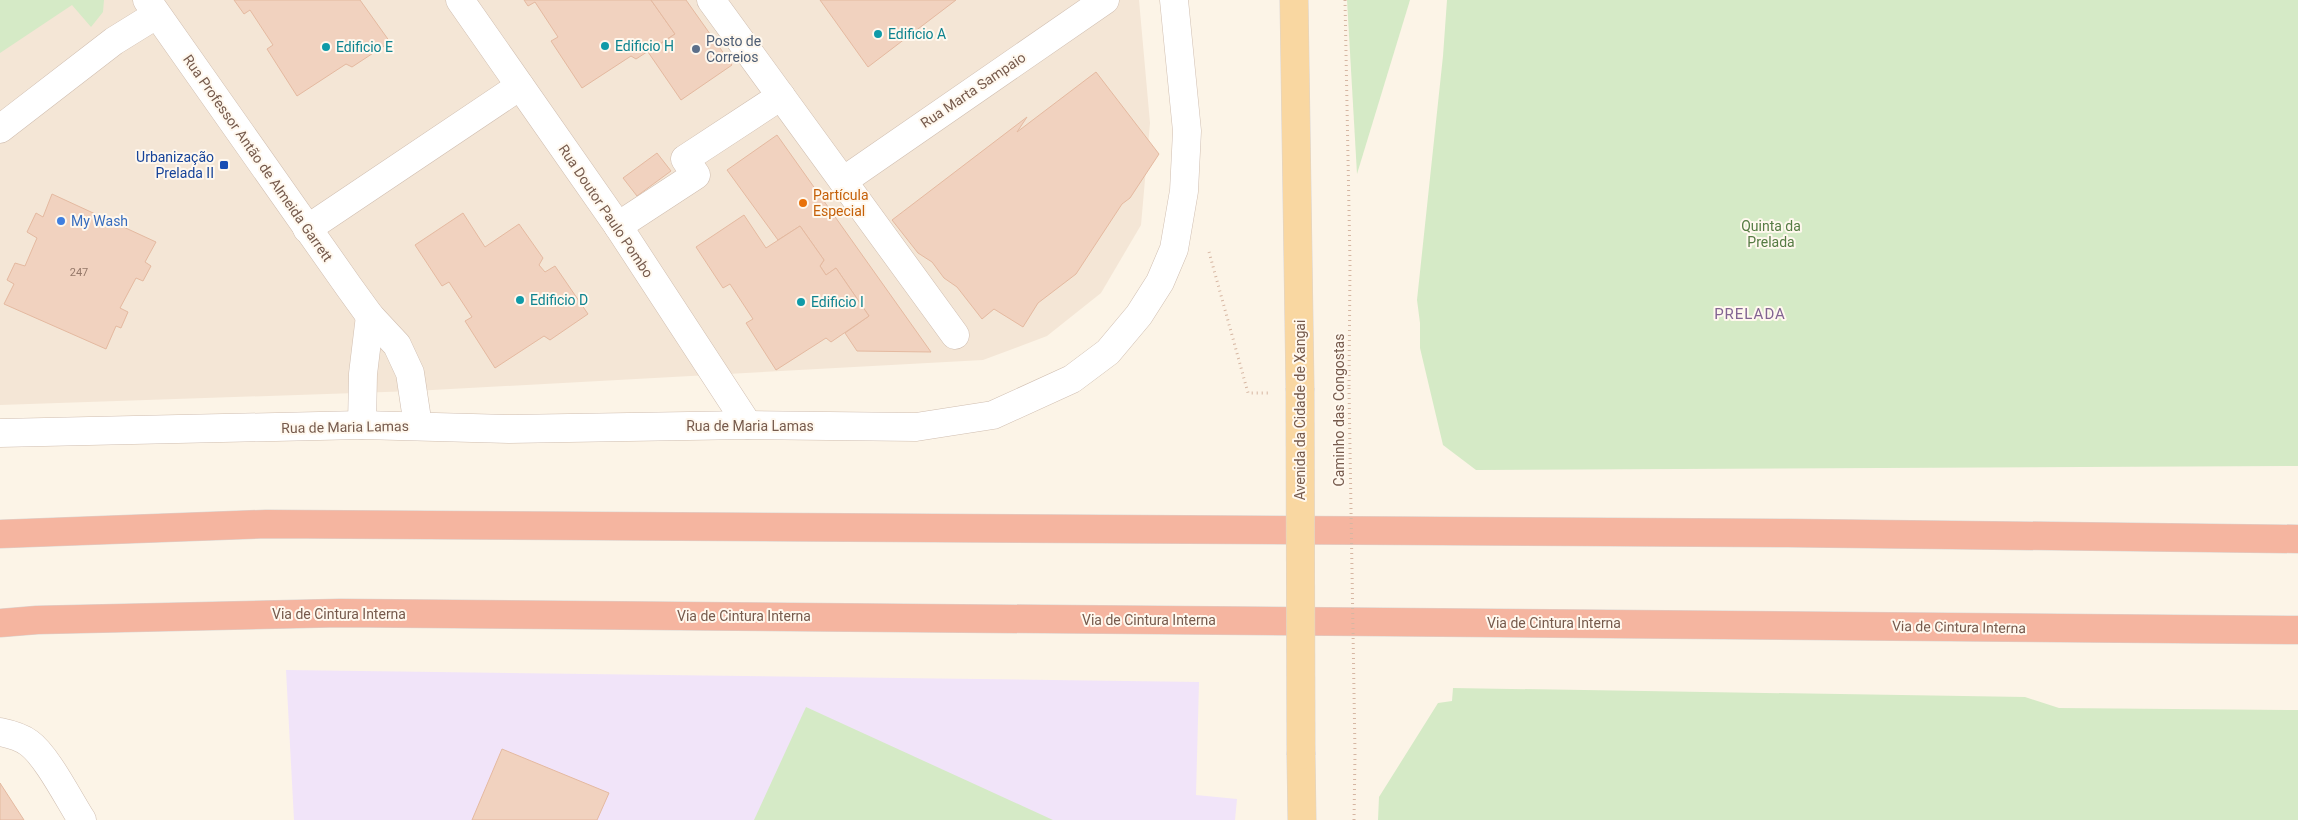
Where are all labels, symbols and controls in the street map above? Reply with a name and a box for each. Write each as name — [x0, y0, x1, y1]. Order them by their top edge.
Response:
place label: Edificio A — [888, 26, 946, 42]
marker: Edificio A — [872, 28, 884, 40]
place label: Posto de Correios — [706, 33, 761, 65]
place label: Edificio H — [615, 38, 674, 54]
place label: Edificio E — [336, 39, 393, 55]
marker: Edificio H — [599, 40, 611, 52]
marker: Edificio E — [320, 41, 332, 53]
marker: Posto de Correios — [690, 43, 702, 55]
street label: Rua Marta Sampaio — [917, 49, 1029, 131]
street label: Rua Professor Antão de Almeida Garrett — [180, 52, 336, 265]
street label: Rua Doutor Paulo Pombo — [556, 142, 656, 280]
place label: Urbanização Prelada II — [136, 149, 214, 181]
marker: Urbanização Prelada II — [218, 159, 230, 171]
place label: Partícula Especial — [813, 187, 869, 219]
marker: Partícula Especial — [797, 197, 809, 209]
place label: My Wash — [71, 213, 128, 229]
marker: My Wash — [55, 215, 67, 227]
park label: Quinta da Prelada — [1741, 218, 1801, 250]
house number: 247 — [70, 266, 88, 279]
place label: Edificio D — [530, 292, 588, 308]
marker: Edificio D — [514, 294, 526, 306]
place label: Edificio I — [811, 294, 864, 310]
marker: Edificio I — [795, 296, 807, 308]
district label: PRELADA — [1714, 305, 1786, 323]
street label: Avenida da Cidade de Xangai — [1292, 320, 1308, 500]
street label: Caminho das Congostas — [1331, 334, 1347, 486]
street label: Rua de Maria Lamas — [281, 418, 409, 436]
street label: Rua de Maria Lamas — [686, 418, 814, 434]
street label: Via de Cintura Interna — [272, 606, 406, 622]
street label: Via de Cintura Interna — [677, 608, 811, 624]
street label: Via de Cintura Interna — [1082, 612, 1216, 628]
street label: Via de Cintura Interna — [1487, 615, 1621, 631]
street label: Via de Cintura Interna — [1892, 618, 2026, 636]

